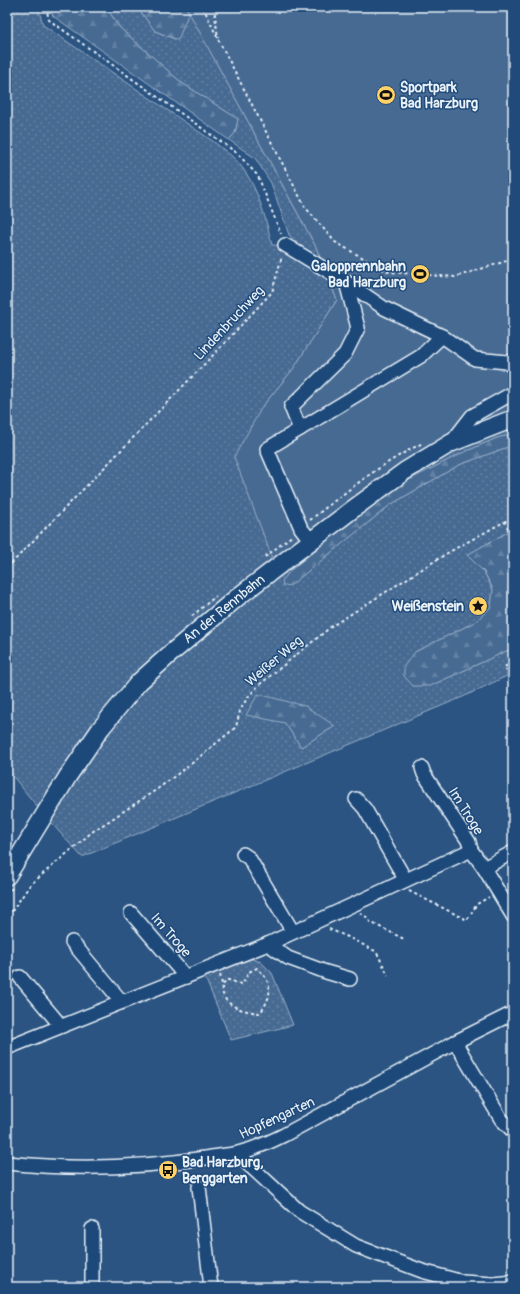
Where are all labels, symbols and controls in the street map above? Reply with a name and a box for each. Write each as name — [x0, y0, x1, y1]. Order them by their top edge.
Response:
place label: Sportpark Bad Harzburg — [400, 79, 478, 112]
sports icon: Sportpark Bad Harzburg — [375, 84, 397, 106]
place label: Galopprennbahn Bad Harzburg — [311, 258, 406, 291]
sports icon: Galopprennbahn Bad Harzburg — [409, 263, 431, 285]
street label: Lindenbruchweg — [190, 282, 268, 364]
street label: An der Rennbahn — [180, 571, 268, 647]
place icon: Weißenstein — [467, 595, 489, 617]
place label: Weißenstein — [392, 598, 464, 615]
street label: Weißer Weg — [242, 632, 306, 690]
street label: Im Troge — [445, 784, 487, 838]
street label: Im Troge — [147, 909, 195, 961]
street label: Hopfengarten — [237, 1093, 317, 1143]
place label: Bad Harzburg, Berggarten — [182, 1154, 264, 1187]
bus stop icon: Bad Harzburg, Berggarten — [157, 1159, 179, 1181]

